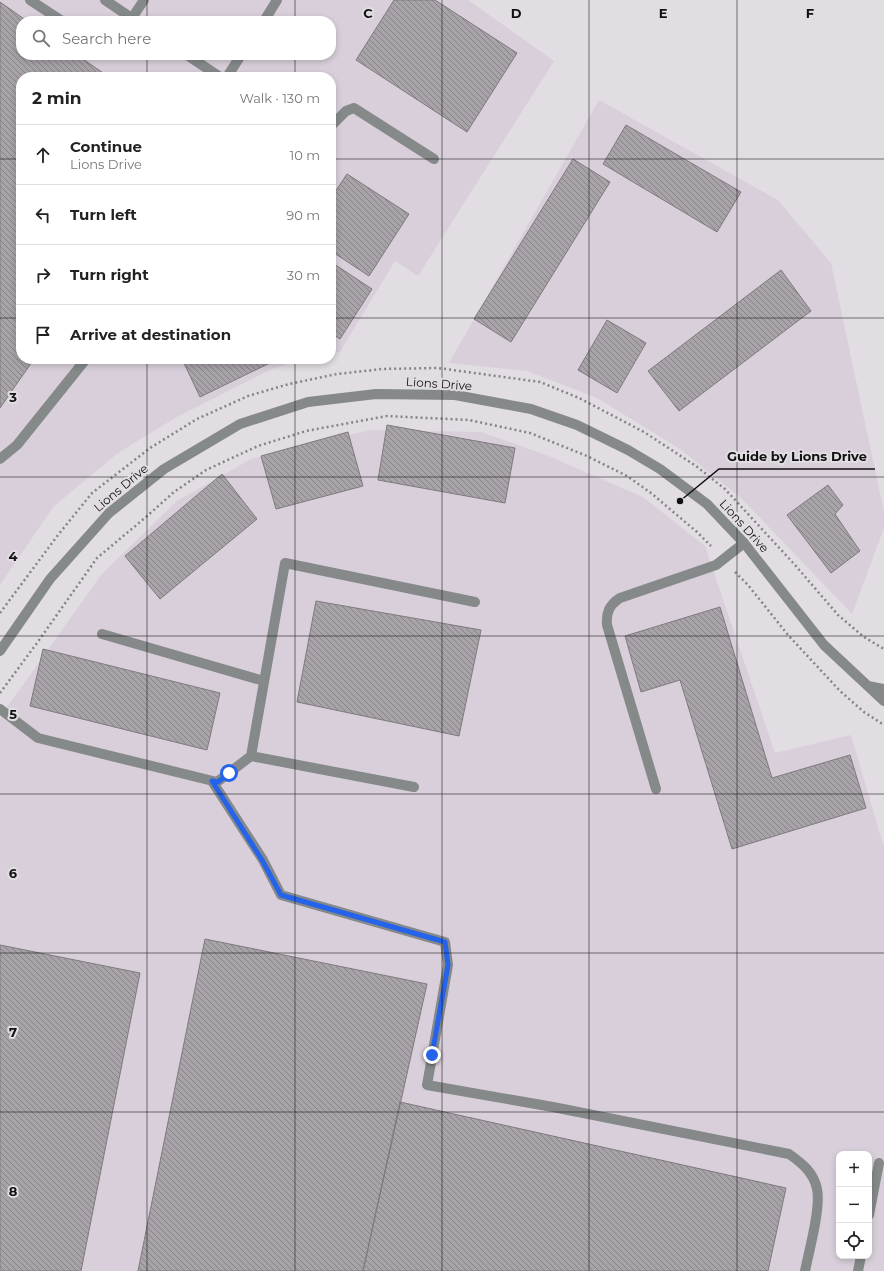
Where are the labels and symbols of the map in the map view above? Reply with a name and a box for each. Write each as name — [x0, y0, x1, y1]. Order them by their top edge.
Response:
text: C — [363, 5, 373, 21]
text: D — [511, 5, 522, 21]
text: E — [659, 5, 668, 21]
text: F — [806, 5, 814, 21]
street label: Lions Drive — [405, 374, 473, 393]
text: 3 — [8, 389, 17, 405]
callout: Guide by Lions Drive — [719, 444, 875, 469]
text: Guide by Lions Drive — [727, 448, 867, 464]
street label: Lions Drive — [90, 461, 151, 515]
street label: Lions Drive — [717, 496, 772, 555]
text: 4 — [9, 548, 18, 564]
text: 5 — [9, 706, 17, 722]
route start — [220, 764, 238, 782]
text: 6 — [9, 865, 18, 881]
text: 7 — [9, 1024, 17, 1040]
route end — [423, 1046, 441, 1064]
text: 8 — [9, 1183, 18, 1199]

